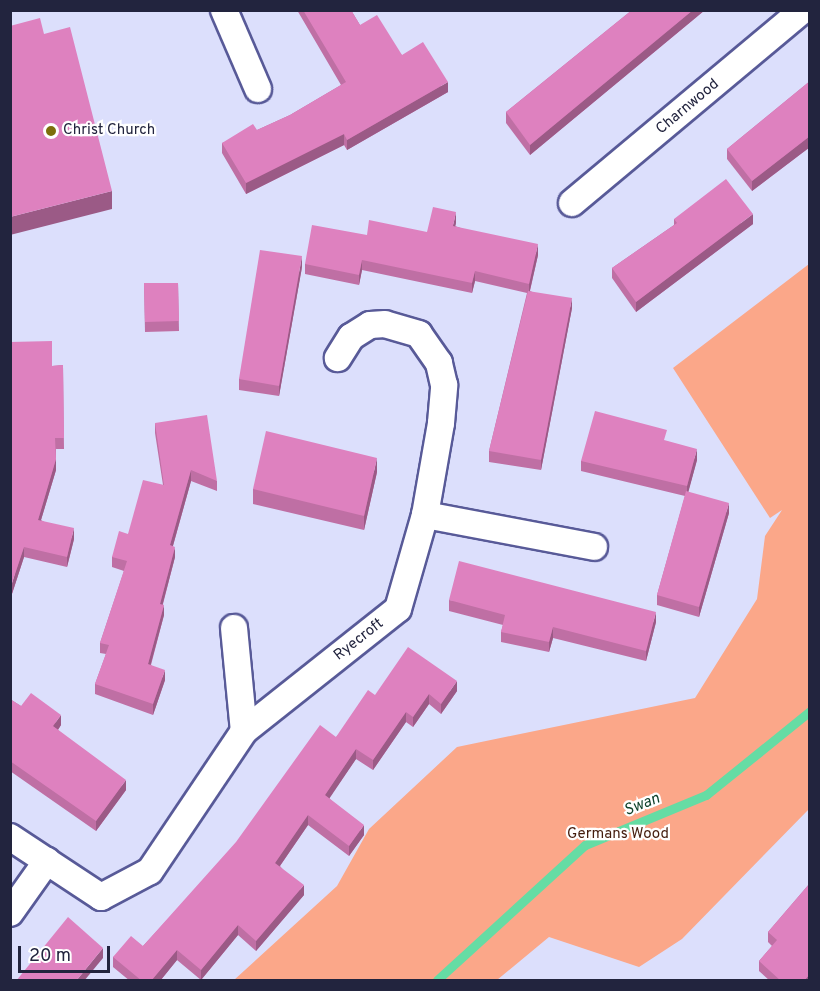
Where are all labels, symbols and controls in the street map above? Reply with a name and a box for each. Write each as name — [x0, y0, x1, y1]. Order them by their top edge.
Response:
street label: Charnwood — [653, 75, 723, 139]
place label: Christ Church — [63, 122, 155, 140]
marker: Christ Church — [44, 124, 58, 138]
street label: Ryecroft — [331, 615, 387, 665]
water label: Swan — [621, 789, 663, 821]
park label: Germans Wood — [567, 826, 669, 844]
scale bar — [21, 934, 112, 972]
text: 20 m — [29, 945, 71, 968]

